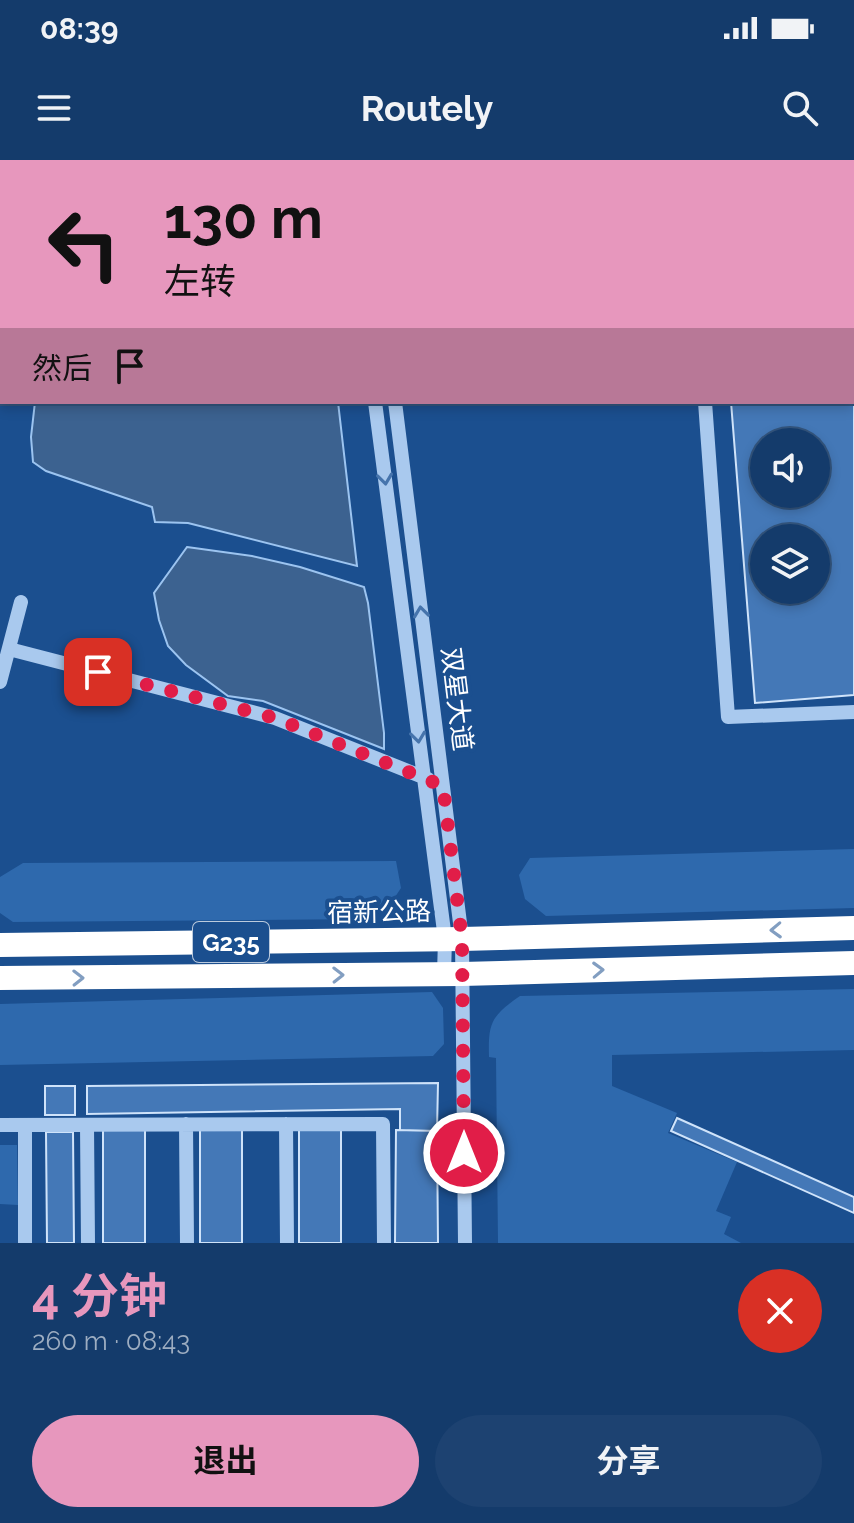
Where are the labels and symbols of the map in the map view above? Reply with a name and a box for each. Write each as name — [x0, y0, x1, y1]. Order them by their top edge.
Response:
one-way arrow — [376, 472, 393, 486]
one-way arrow — [413, 605, 430, 618]
pin — [64, 638, 132, 706]
street label: 双星大道 — [436, 646, 478, 752]
one-way arrow — [410, 731, 427, 744]
street label: 宿新公路 — [327, 896, 431, 928]
one-way arrow — [769, 921, 782, 938]
road number: G235 — [193, 922, 269, 962]
one-way arrow — [592, 962, 605, 979]
one-way arrow — [332, 966, 345, 984]
one-way arrow — [72, 969, 85, 986]
position arrow — [422, 1111, 506, 1195]

